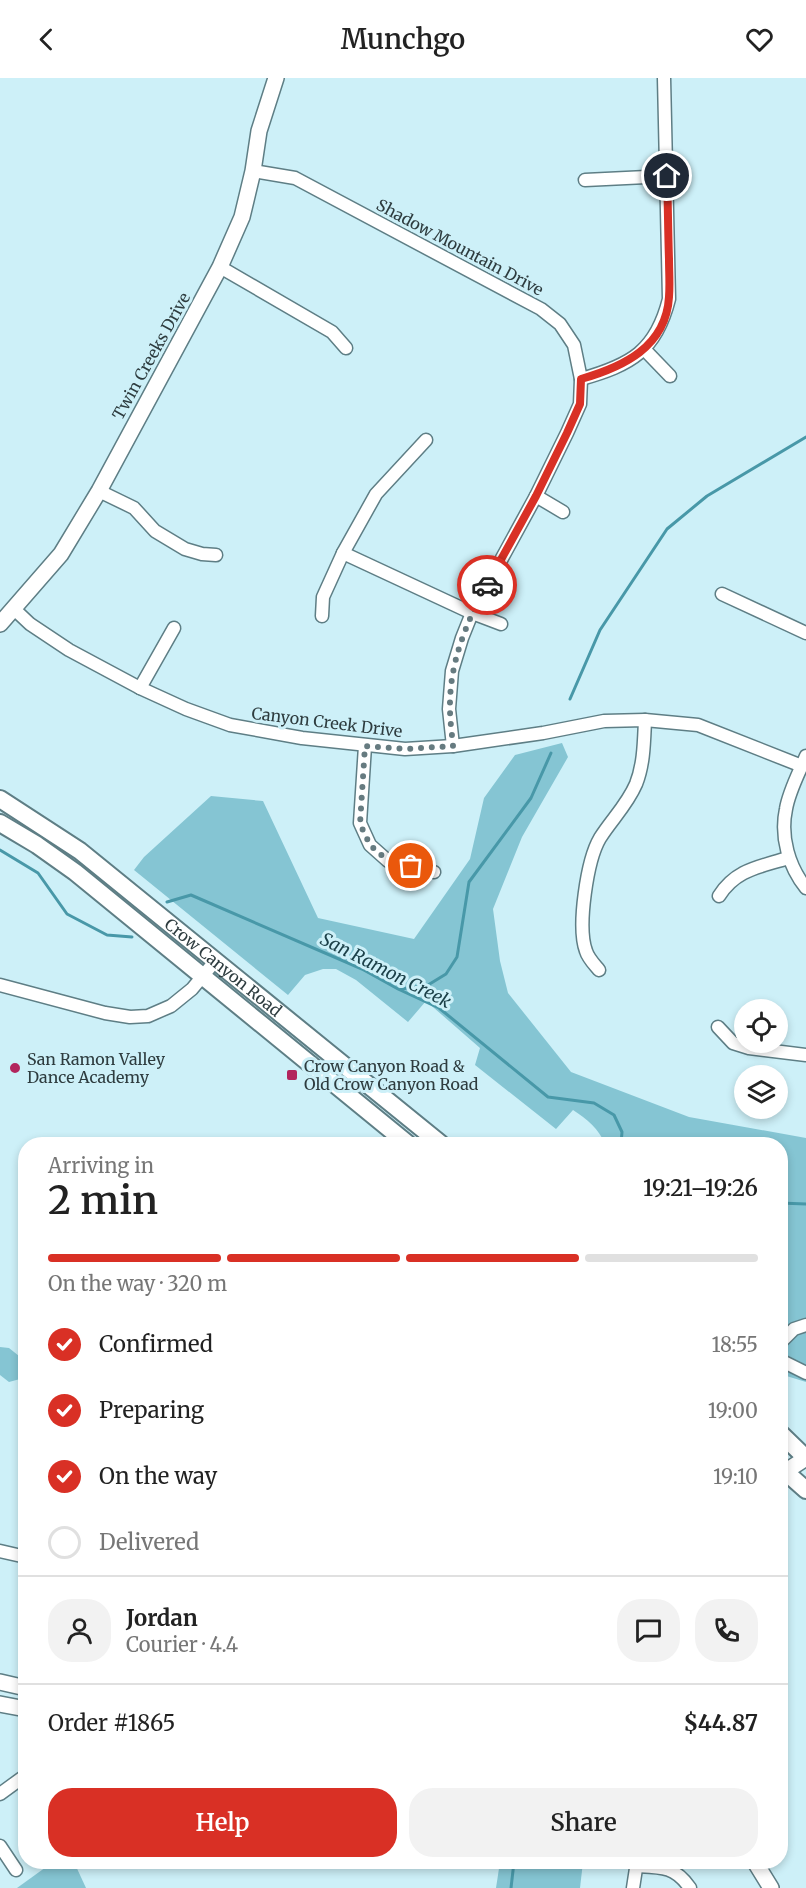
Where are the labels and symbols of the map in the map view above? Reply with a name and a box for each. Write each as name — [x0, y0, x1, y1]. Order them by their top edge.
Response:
pin — [641, 150, 692, 201]
street label: Shadow Mountain Drive — [373, 194, 547, 300]
street label: Twin Creeks Drive — [108, 289, 194, 423]
courier — [457, 555, 517, 615]
street label: Canyon Creek Drive — [250, 703, 404, 741]
pin — [385, 840, 436, 891]
street label: Crow Canyon Road — [161, 914, 286, 1021]
water label: San Ramon Creek — [317, 927, 455, 1013]
place label: San Ramon Valley Dance Academy — [27, 1049, 166, 1087]
place label: Crow Canyon Road & Old Crow Canyon Road — [304, 1056, 479, 1094]
marker: San Ramon Valley Dance Academy — [8, 1061, 22, 1075]
marker: Crow Canyon Road & Old Crow Canyon Road — [285, 1068, 299, 1082]

